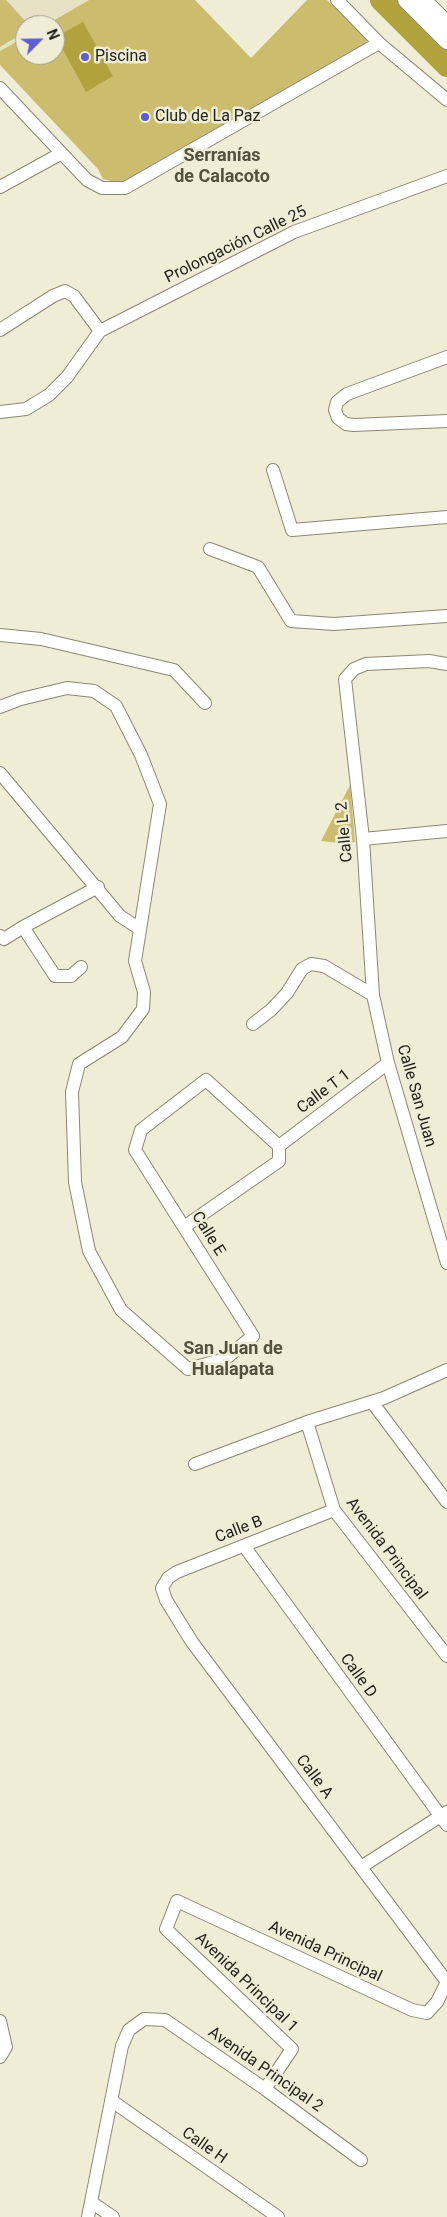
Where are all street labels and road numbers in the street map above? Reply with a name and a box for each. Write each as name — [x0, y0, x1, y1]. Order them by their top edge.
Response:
street label: Prolongación Calle 25 — [162, 202, 310, 288]
street label: Calle L 2 — [333, 801, 357, 863]
street label: Calle San Juan — [392, 1043, 440, 1149]
street label: Calle T 1 — [294, 1066, 354, 1118]
street label: Calle E — [187, 1208, 229, 1260]
street label: Avenida Principal — [341, 1494, 431, 1604]
street label: Calle B — [213, 1512, 265, 1548]
street label: Calle D — [336, 1650, 380, 1702]
street label: Calle A — [291, 1751, 337, 1803]
street label: Avenida Principal — [265, 1917, 385, 1987]
street label: Avenida Principal 1 — [191, 1929, 301, 2037]
street label: Avenida Principal 2 — [204, 2023, 326, 2117]
street label: Calle H — [178, 2124, 230, 2168]

